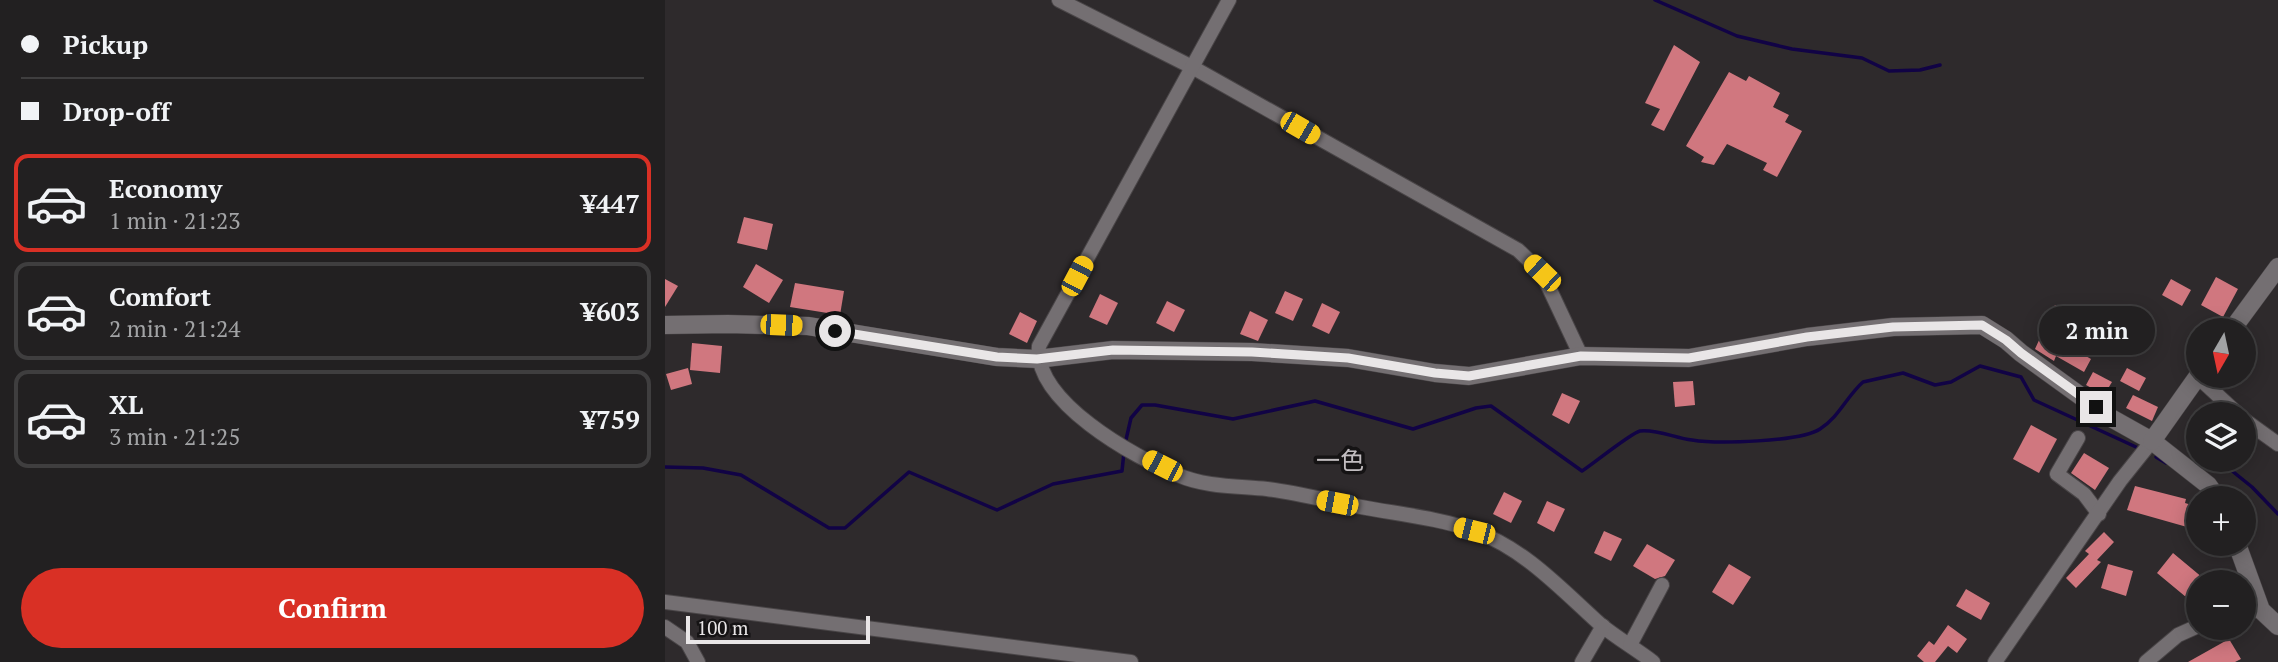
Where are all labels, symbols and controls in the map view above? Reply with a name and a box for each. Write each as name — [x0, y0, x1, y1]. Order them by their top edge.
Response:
text: Pickup — [63, 27, 148, 61]
text: Drop-off — [63, 94, 170, 128]
car — [1277, 108, 1324, 148]
text: Economy — [109, 171, 222, 205]
icon: car — [25, 172, 88, 235]
text: ¥447 — [581, 186, 640, 220]
text: 1 min · 21:23 — [109, 205, 241, 236]
car — [1520, 251, 1565, 295]
car — [1058, 253, 1097, 299]
text: Comfort — [109, 279, 211, 313]
icon: car — [25, 280, 88, 343]
text: ¥603 — [581, 294, 640, 328]
callout: 2 min — [2038, 306, 2154, 354]
text: 2 min · 21:24 — [109, 313, 241, 344]
car — [760, 314, 803, 336]
route start — [819, 315, 851, 347]
text: 2 min — [2066, 315, 2128, 346]
north arrow — [2186, 318, 2256, 388]
map controls — [2186, 318, 2256, 640]
text: XL — [109, 387, 143, 421]
icon: car — [25, 388, 88, 451]
route end — [2080, 391, 2112, 423]
text: ¥759 — [581, 402, 640, 436]
button: layers — [2186, 402, 2256, 472]
text: 3 min · 21:25 — [109, 421, 241, 452]
district label: 一色 — [1316, 444, 1364, 476]
car — [1139, 447, 1186, 485]
button: + — [2186, 486, 2256, 556]
car — [1315, 489, 1360, 517]
car — [1452, 516, 1497, 546]
button: Confirm — [21, 568, 644, 648]
button: − — [2186, 570, 2256, 640]
scale bar — [686, 613, 870, 645]
text: 100 m — [697, 615, 748, 640]

